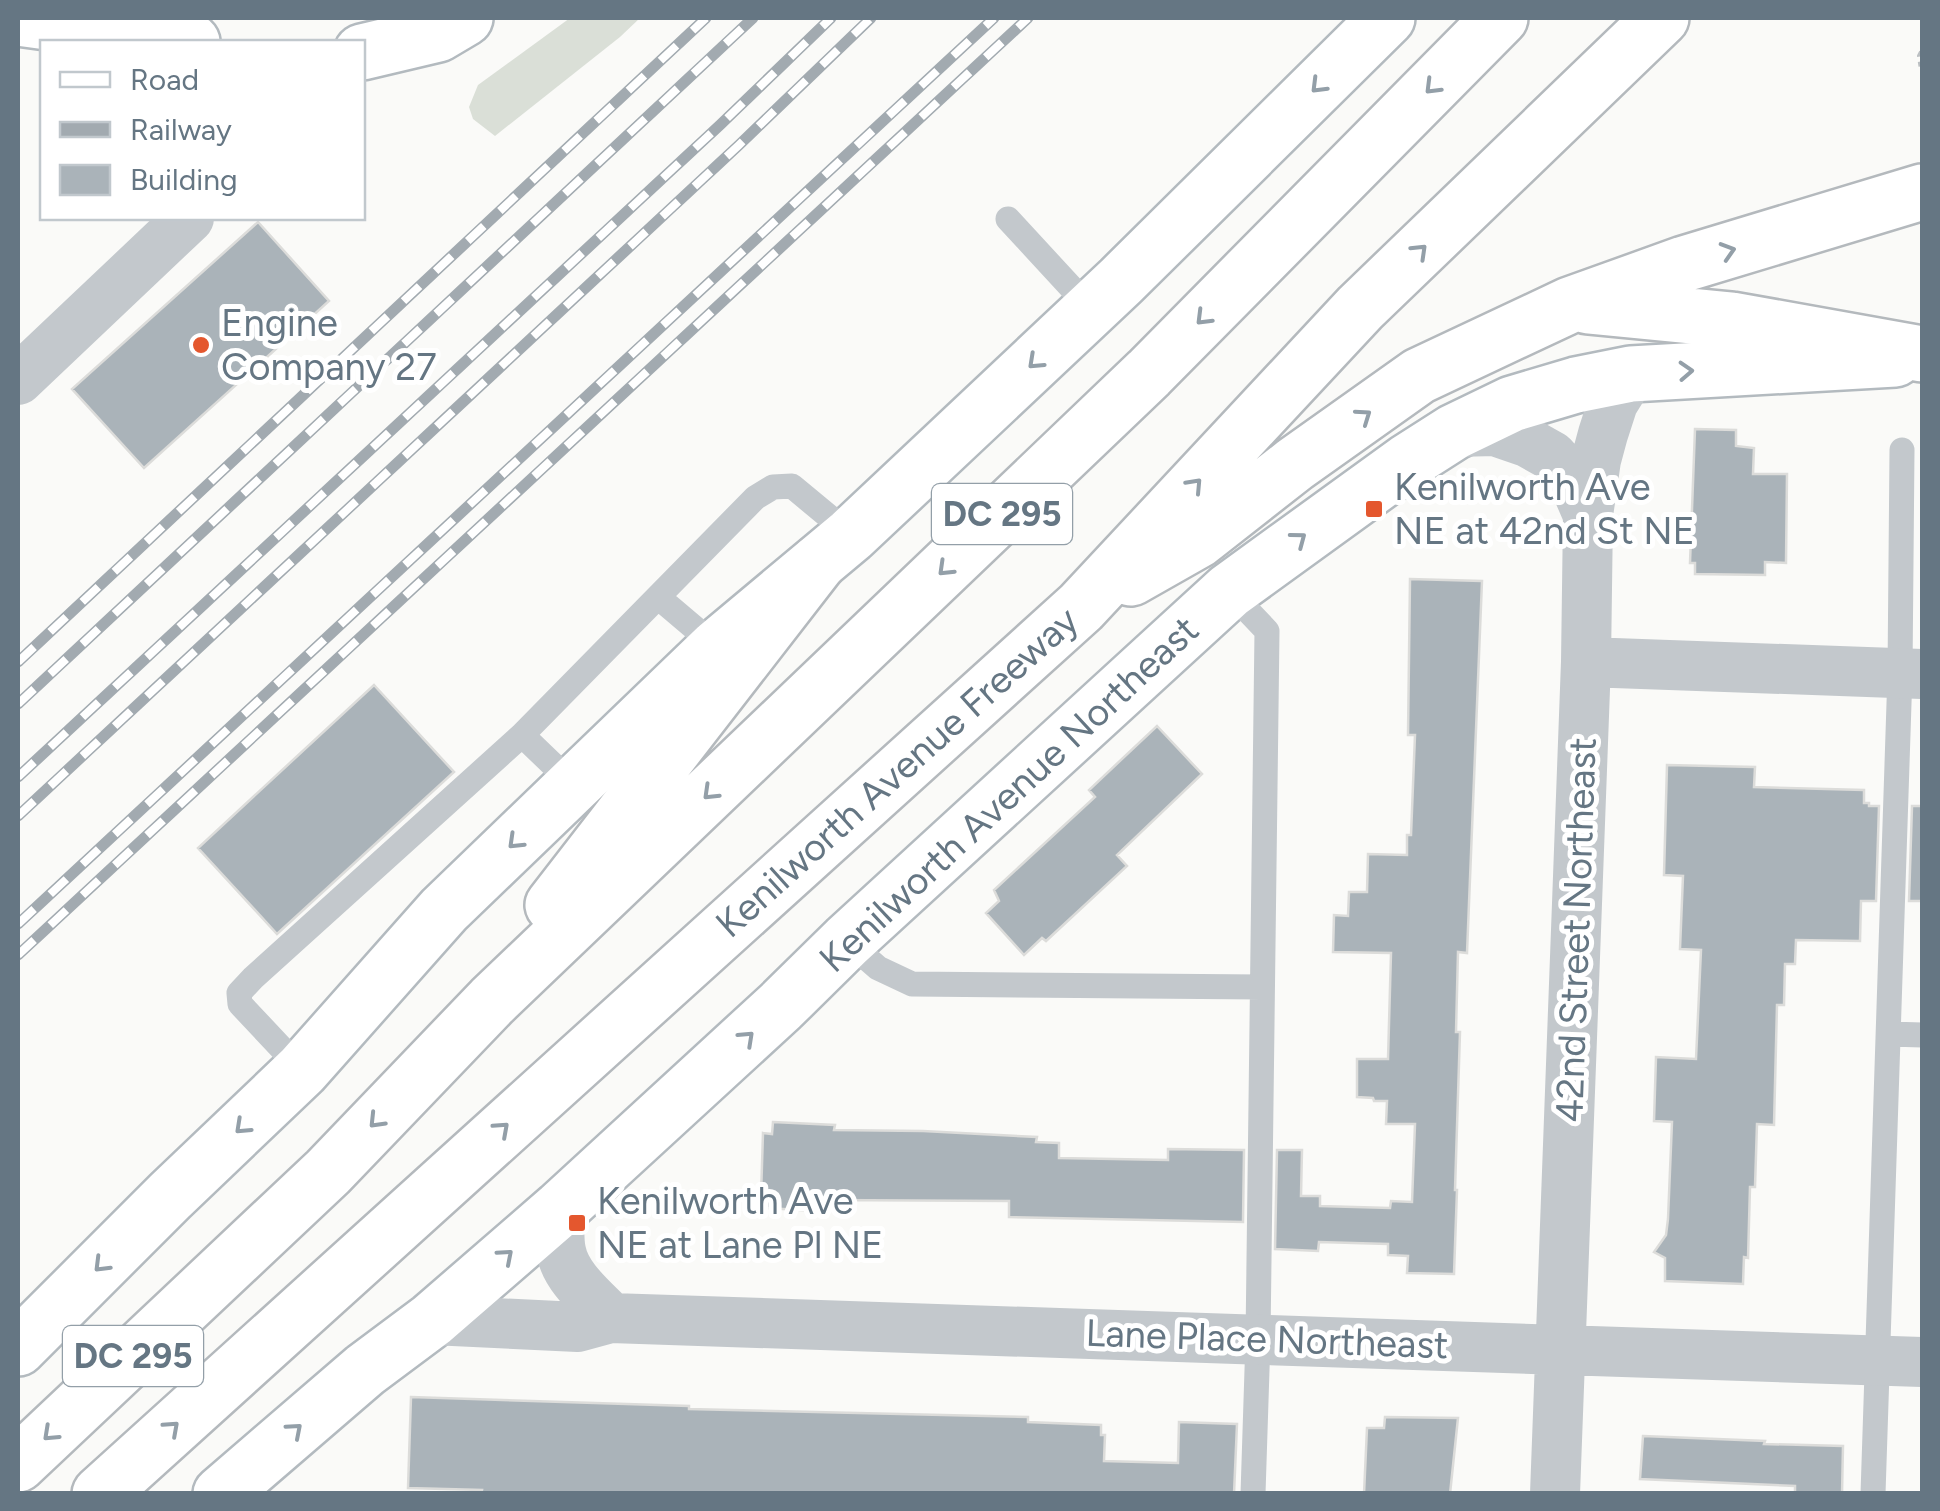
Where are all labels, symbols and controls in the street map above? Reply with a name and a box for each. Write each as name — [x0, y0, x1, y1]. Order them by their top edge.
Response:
legend — [40, 40, 365, 220]
text: Road — [130, 61, 199, 98]
one-way arrow — [1311, 74, 1329, 92]
one-way arrow — [1425, 75, 1443, 93]
text: Railway — [130, 111, 232, 148]
text: Building — [130, 161, 238, 198]
one-way arrow — [1719, 242, 1736, 263]
one-way arrow — [1408, 244, 1427, 262]
place label: Engine Company 27 — [221, 300, 437, 390]
one-way arrow — [1197, 307, 1215, 325]
marker: Engine Company 27 — [190, 334, 212, 356]
one-way arrow — [1028, 350, 1047, 368]
one-way arrow — [1678, 361, 1694, 382]
one-way arrow — [1352, 409, 1371, 428]
place label: Kenilworth Ave NE at 42nd St NE — [1394, 464, 1695, 554]
one-way arrow — [1183, 478, 1201, 497]
road number: DC 295 — [932, 484, 1072, 544]
marker: Kenilworth Ave NE at 42nd St NE — [1363, 498, 1385, 520]
one-way arrow — [1288, 533, 1306, 551]
one-way arrow — [938, 557, 956, 575]
street label: Kenilworth Avenue Freeway — [706, 597, 1088, 947]
street label: Kenilworth Avenue Northeast — [810, 606, 1208, 982]
street label: 42nd Street Northeast — [1546, 737, 1606, 1123]
one-way arrow — [703, 781, 721, 799]
one-way arrow — [509, 830, 527, 848]
one-way arrow — [735, 1032, 754, 1050]
one-way arrow — [370, 1110, 388, 1128]
one-way arrow — [236, 1115, 254, 1133]
one-way arrow — [490, 1123, 509, 1141]
place label: Kenilworth Ave NE at Lane Pl NE — [597, 1178, 884, 1268]
marker: Kenilworth Ave NE at Lane Pl NE — [566, 1212, 588, 1234]
one-way arrow — [495, 1250, 513, 1268]
one-way arrow — [94, 1253, 112, 1271]
street label: Lane Place Northeast — [1085, 1310, 1449, 1368]
road number: DC 295 — [63, 1326, 203, 1386]
one-way arrow — [44, 1422, 62, 1440]
one-way arrow — [160, 1422, 179, 1440]
one-way arrow — [284, 1424, 302, 1442]

